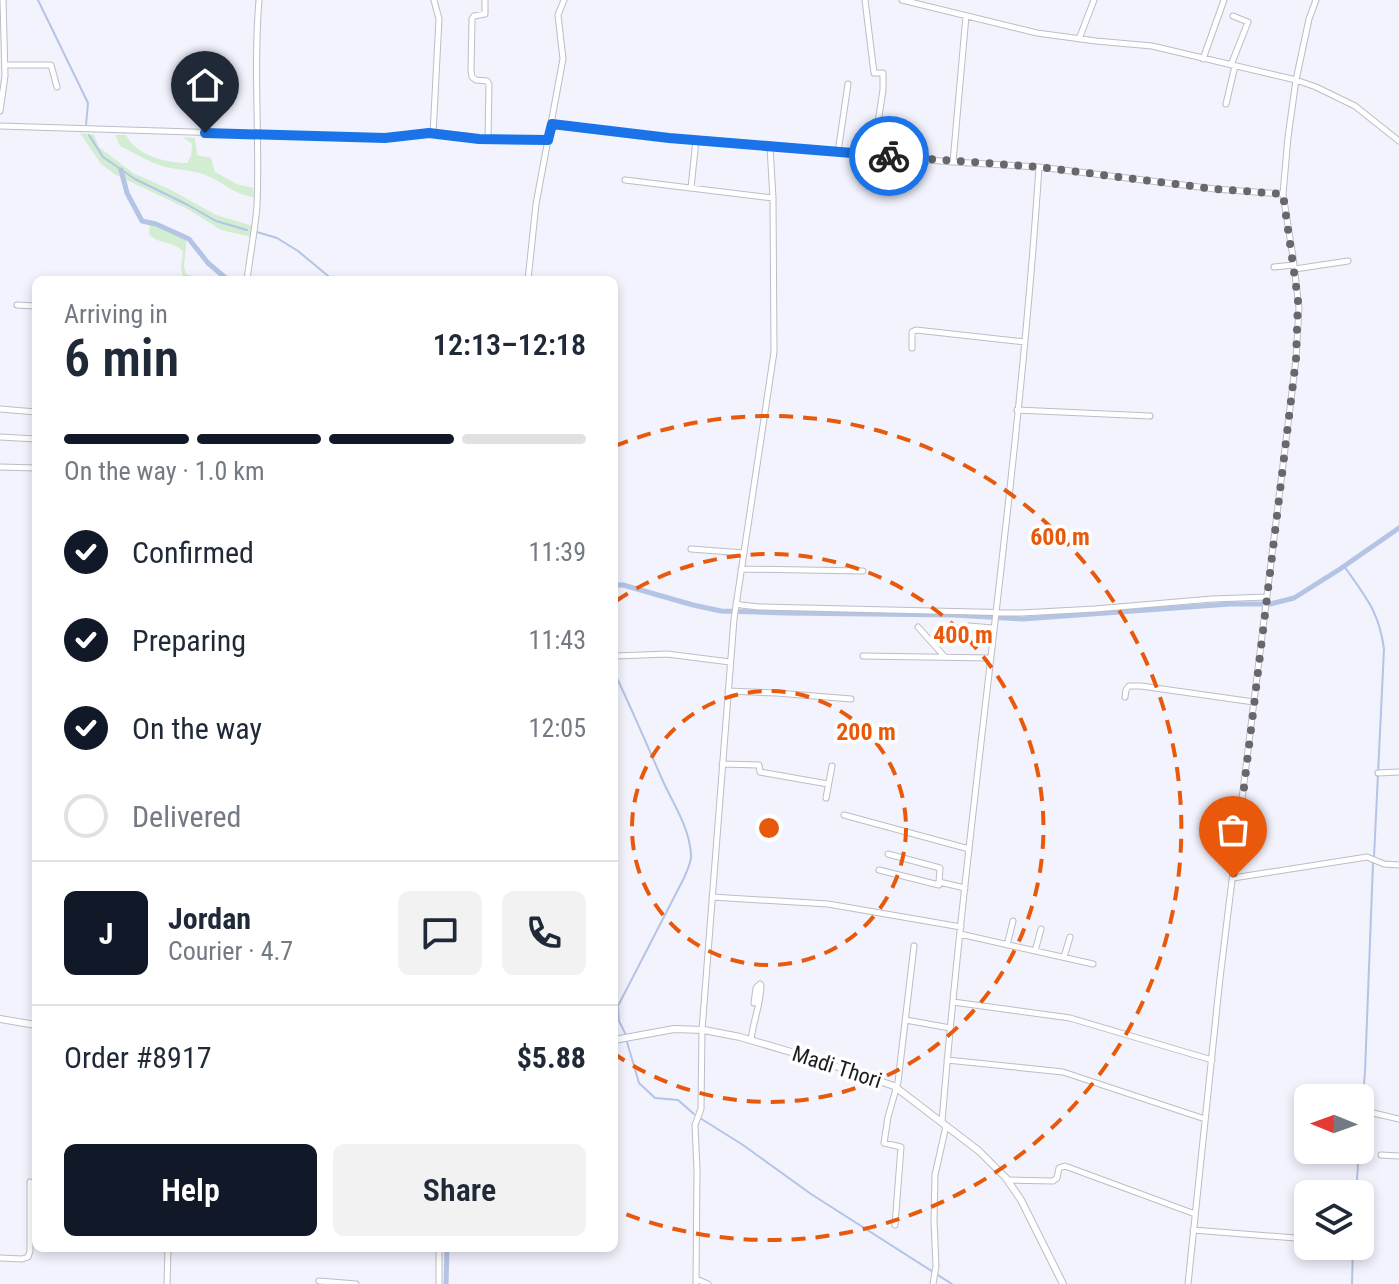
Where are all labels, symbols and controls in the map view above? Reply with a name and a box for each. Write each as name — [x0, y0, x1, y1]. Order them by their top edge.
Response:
pin — [171, 51, 239, 133]
icon: home — [183, 63, 227, 107]
courier — [849, 116, 929, 196]
icon: bike — [867, 134, 911, 178]
text: Arriving in — [64, 299, 168, 329]
text: 12:13–12:18 — [433, 327, 586, 362]
text: 6 min — [64, 328, 179, 389]
text: On the way · 1.0 km — [64, 456, 265, 486]
text: 600 m — [1030, 523, 1090, 551]
icon: check — [64, 530, 108, 574]
text: Confirmed — [132, 535, 254, 570]
text: 11:39 — [529, 537, 586, 567]
icon: check — [64, 618, 108, 662]
text: 400 m — [933, 621, 993, 649]
text: Preparing — [132, 623, 246, 658]
text: 11:43 — [529, 625, 586, 655]
icon: check — [64, 706, 108, 750]
text: On the way — [132, 711, 262, 746]
text: 12:05 — [529, 713, 586, 743]
text: 200 m — [836, 718, 896, 746]
pin — [1199, 796, 1267, 878]
text: Delivered — [132, 799, 241, 834]
icon: bag — [1211, 808, 1255, 852]
centre of rings — [755, 814, 783, 842]
button: chat — [398, 891, 482, 975]
button: phone — [502, 891, 586, 975]
text: Jordan — [168, 901, 251, 936]
text: J — [99, 916, 113, 951]
text: Courier · 4.7 — [168, 936, 293, 966]
text: Order #8917 — [64, 1040, 212, 1075]
text: $5.88 — [517, 1040, 586, 1075]
street label: Madi Thori — [789, 1041, 885, 1093]
north arrow — [1294, 1084, 1374, 1164]
map controls — [1294, 1084, 1374, 1260]
button: Help — [64, 1144, 317, 1236]
button: Share — [333, 1144, 586, 1236]
button: layers — [1294, 1180, 1374, 1260]

